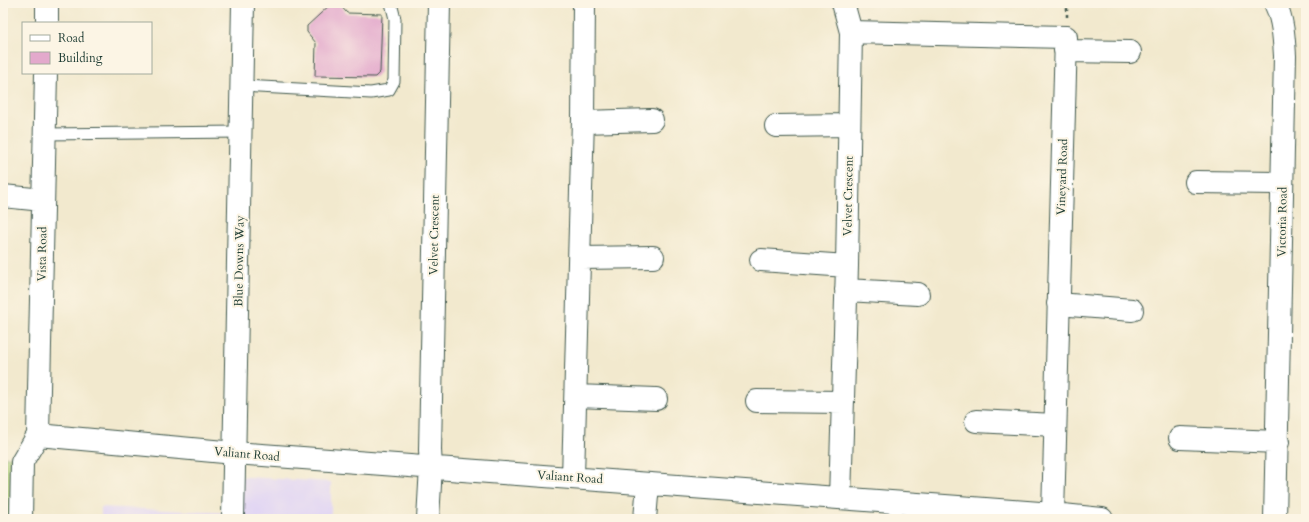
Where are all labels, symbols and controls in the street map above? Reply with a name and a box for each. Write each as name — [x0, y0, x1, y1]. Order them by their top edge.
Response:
legend — [22, 22, 152, 74]
text: Road — [58, 30, 85, 46]
text: Building — [58, 50, 103, 66]
street label: Vineyard Road — [1053, 138, 1071, 215]
street label: Velvet Crescent — [839, 155, 857, 236]
street label: Victoria Road — [1273, 186, 1291, 257]
street label: Velvet Crescent — [425, 194, 443, 275]
street label: Blue Downs Way — [230, 215, 248, 307]
street label: Vista Road — [34, 226, 50, 282]
street label: Valiant Road — [214, 443, 281, 465]
street label: Valiant Road — [537, 467, 604, 487]

